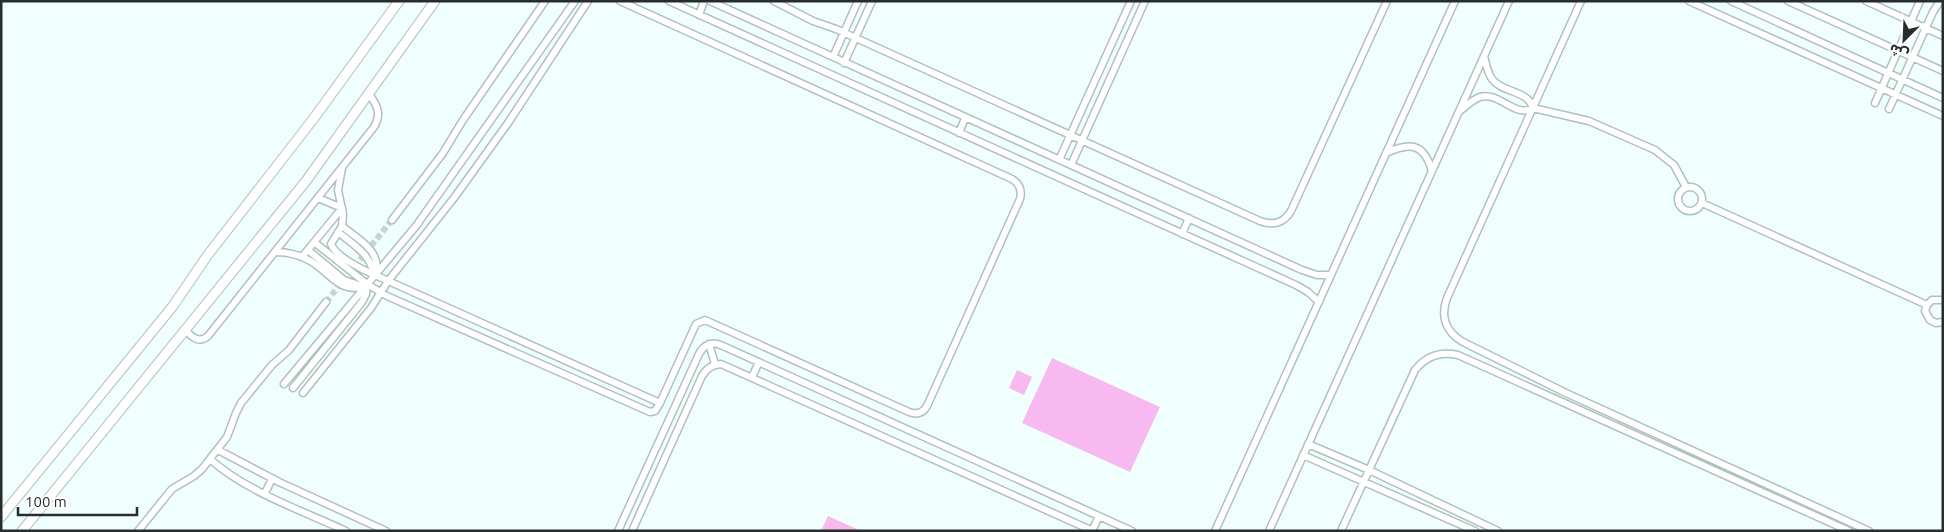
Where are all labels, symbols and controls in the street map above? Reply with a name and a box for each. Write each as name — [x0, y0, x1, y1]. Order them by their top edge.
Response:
north arrow — [1879, 15, 1929, 65]
text: ش — [1887, 41, 1911, 63]
scale bar — [18, 484, 136, 516]
text: 100 m — [25, 493, 67, 510]

